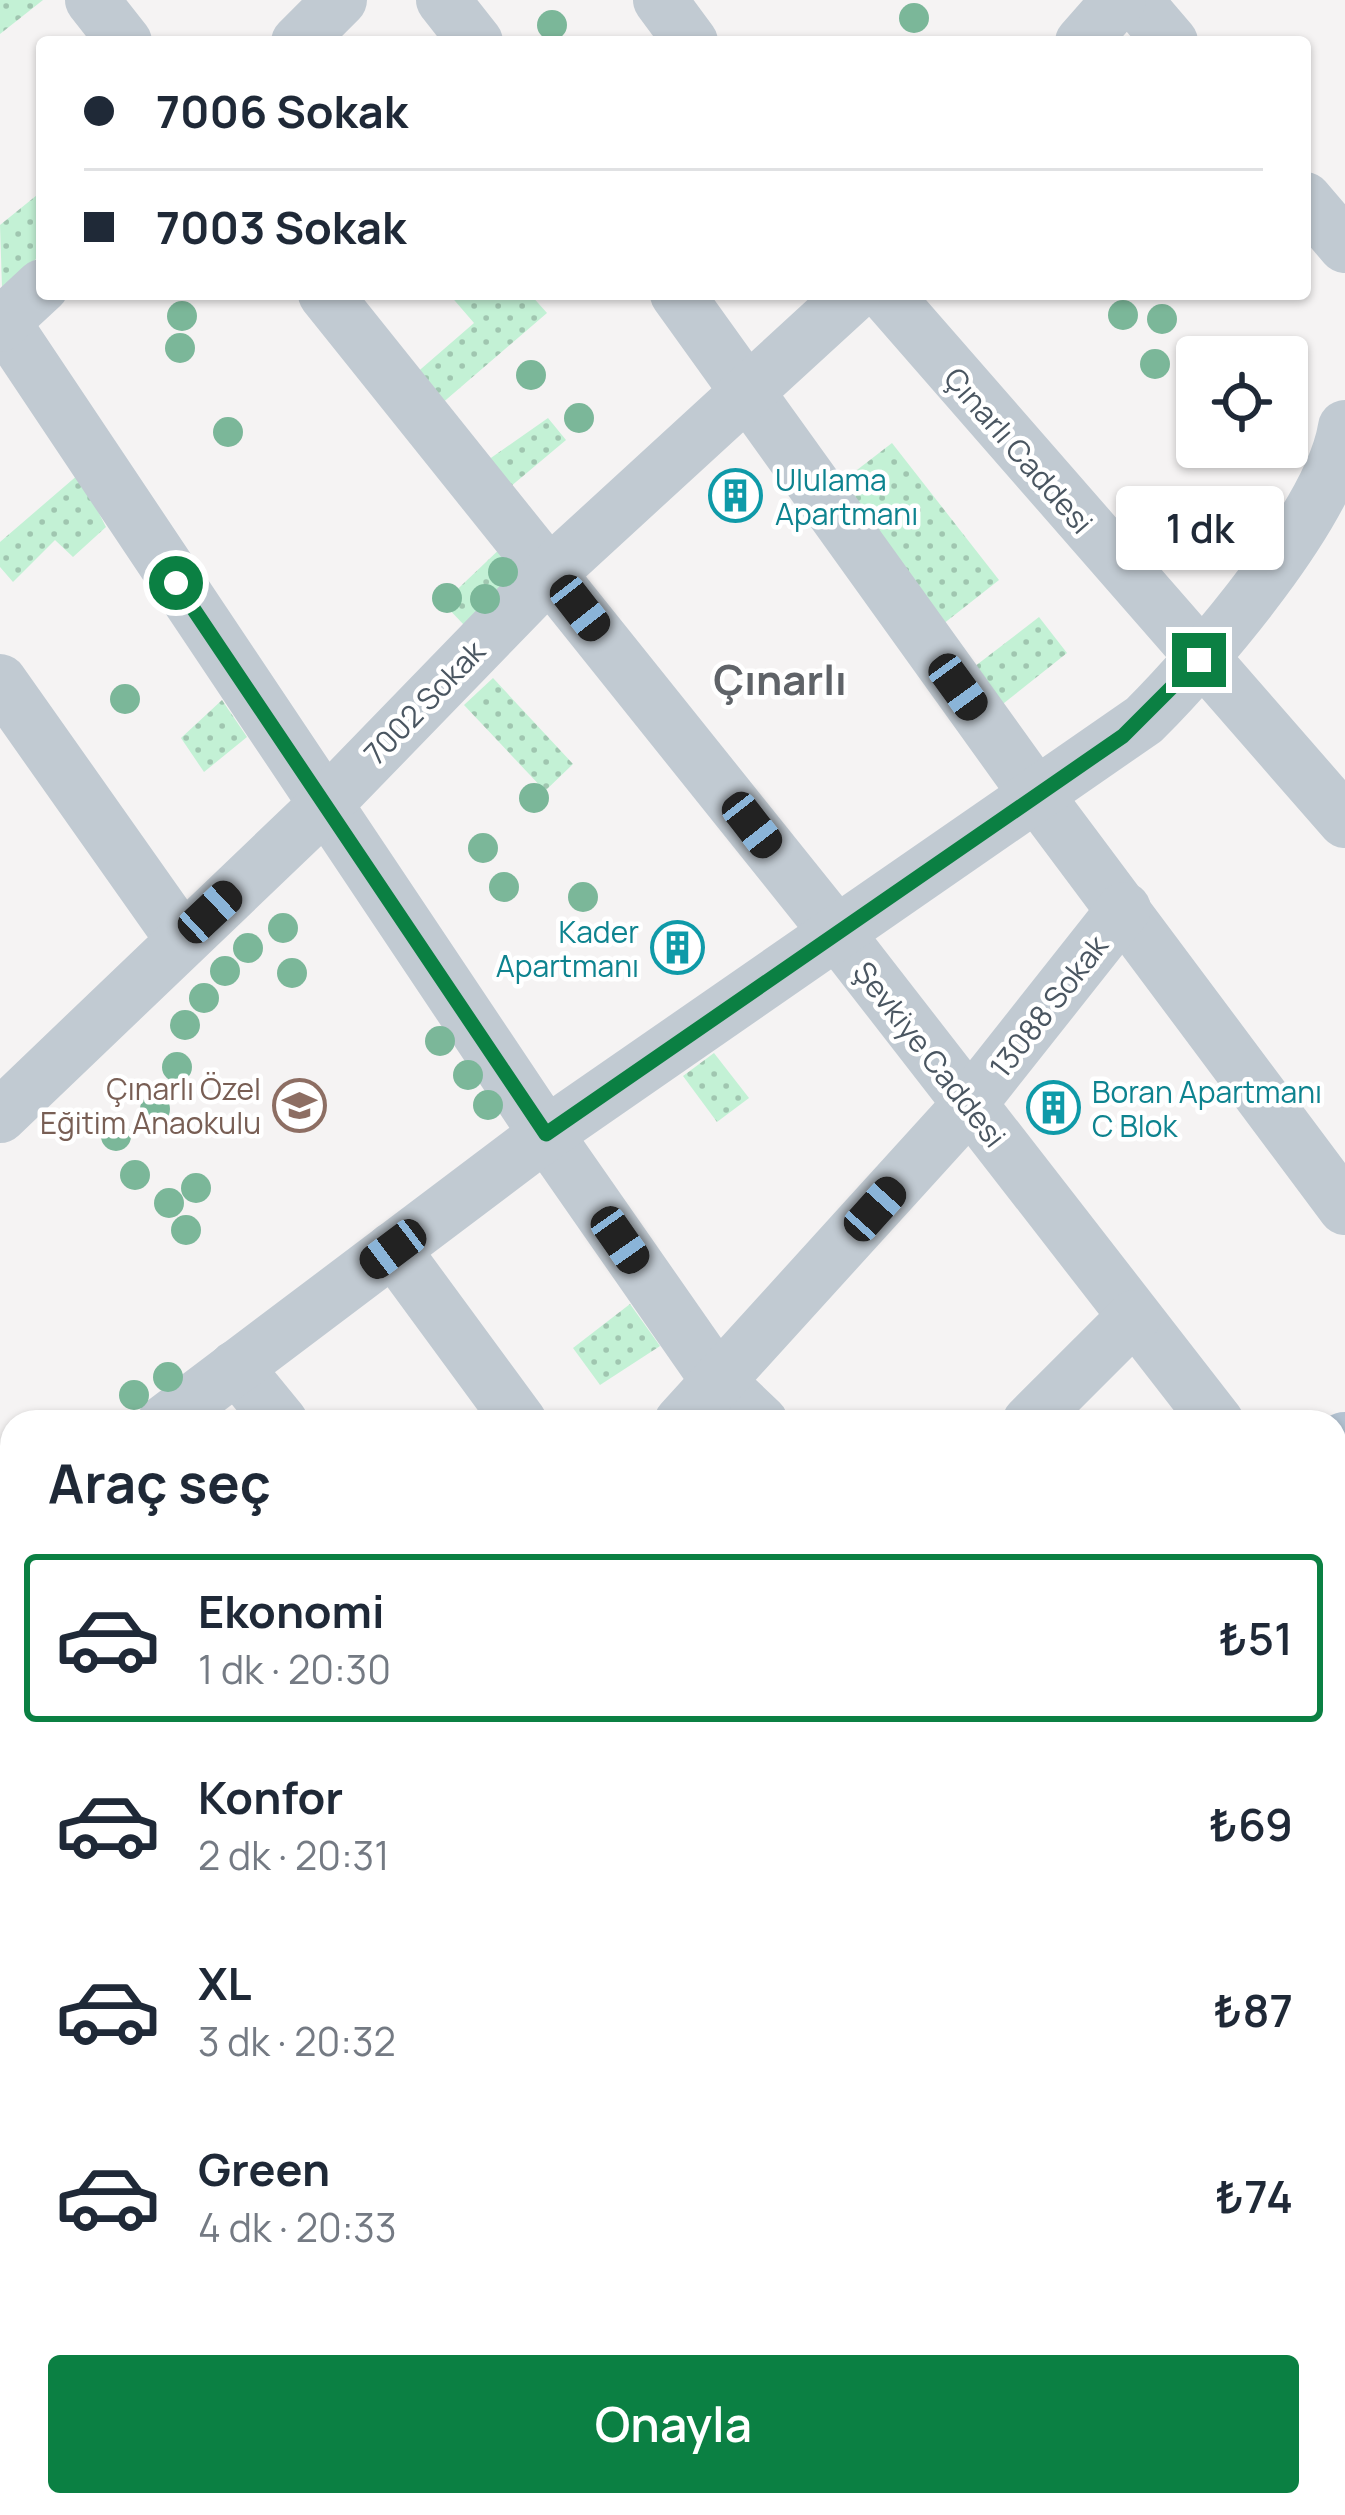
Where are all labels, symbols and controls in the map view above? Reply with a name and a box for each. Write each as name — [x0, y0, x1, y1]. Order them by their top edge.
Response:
text: 7006 Sokak — [156, 80, 408, 142]
text: 7003 Sokak — [156, 196, 406, 258]
map controls — [1176, 336, 1308, 468]
button: locate — [1176, 336, 1308, 468]
street label: Çınarlı Caddesi — [935, 358, 1103, 542]
place label: Ululama Apartmanı — [775, 459, 918, 534]
building icon: Ululama Apartmanı — [708, 468, 764, 524]
callout: 1 dk — [1115, 486, 1283, 570]
text: 1 dk — [1166, 501, 1234, 555]
route start — [149, 556, 203, 610]
car — [544, 569, 616, 647]
street label: 7002 Sokak — [355, 630, 494, 773]
route end — [1172, 633, 1226, 687]
car — [922, 647, 994, 727]
district label: Çınarlı — [713, 650, 847, 708]
car — [716, 786, 788, 864]
car — [171, 874, 249, 950]
place label: Kader Apartmanı — [496, 911, 639, 986]
building icon: Kader Apartmanı — [650, 920, 706, 976]
street label: 13088 Sokak — [979, 925, 1117, 1086]
street label: Şevkiye Caddesi — [844, 953, 1016, 1155]
place label: Çınarlı Özel Eğitim Anaokulu — [40, 1068, 261, 1143]
place label: Boran Apartmanı C Blok — [1092, 1071, 1322, 1146]
school or university icon: Çınarlı Özel Eğitim Anaokulu — [272, 1077, 328, 1133]
building icon: Boran Apartmanı C Blok — [1025, 1080, 1081, 1136]
car — [838, 1170, 912, 1248]
car — [585, 1200, 655, 1280]
car — [353, 1213, 433, 1285]
text: Araç seç — [48, 1445, 271, 1519]
text: Ekonomi — [198, 1580, 385, 1642]
icon: car — [54, 1584, 162, 1692]
text: ₺51 — [1219, 1607, 1293, 1669]
text: 1 dk · 20:30 — [198, 1642, 391, 1696]
text: Konfor — [198, 1766, 343, 1828]
icon: car — [54, 1770, 162, 1878]
text: ₺69 — [1209, 1793, 1293, 1855]
text: 2 dk · 20:31 — [198, 1828, 389, 1882]
text: XL — [198, 1952, 252, 2014]
icon: car — [54, 1956, 162, 2064]
text: ₺87 — [1213, 1979, 1293, 2041]
text: 3 dk · 20:32 — [198, 2014, 396, 2068]
text: Green — [198, 2138, 330, 2200]
icon: car — [54, 2142, 162, 2250]
text: ₺74 — [1215, 2165, 1293, 2227]
text: 4 dk · 20:33 — [198, 2200, 397, 2254]
button: Onayla — [48, 2355, 1299, 2493]

